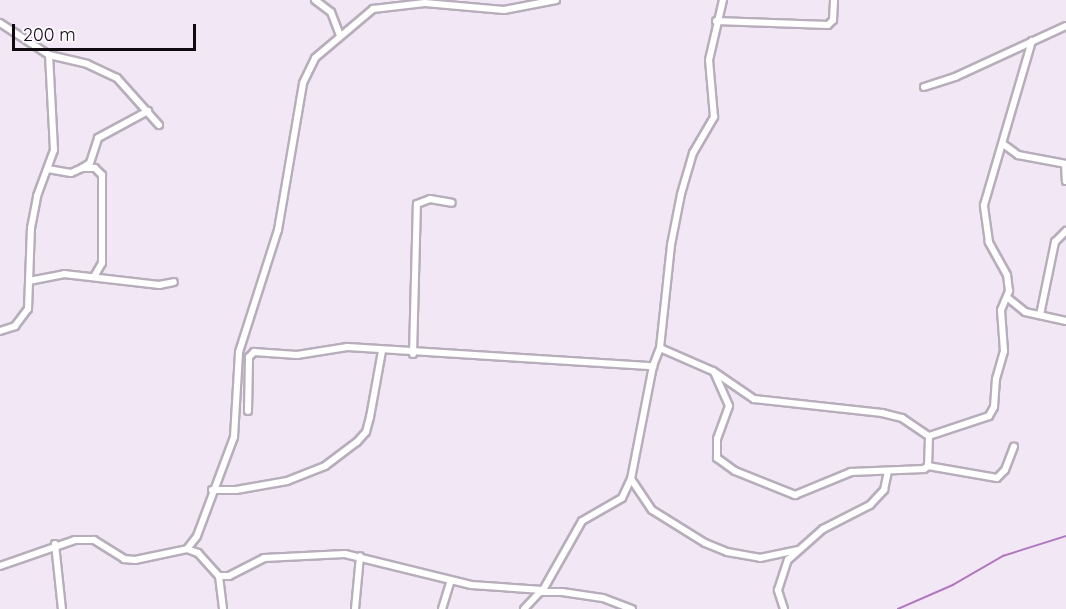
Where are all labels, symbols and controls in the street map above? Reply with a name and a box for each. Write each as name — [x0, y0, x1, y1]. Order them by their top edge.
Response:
scale bar — [15, 12, 200, 50]
text: 200 m — [23, 23, 76, 46]

